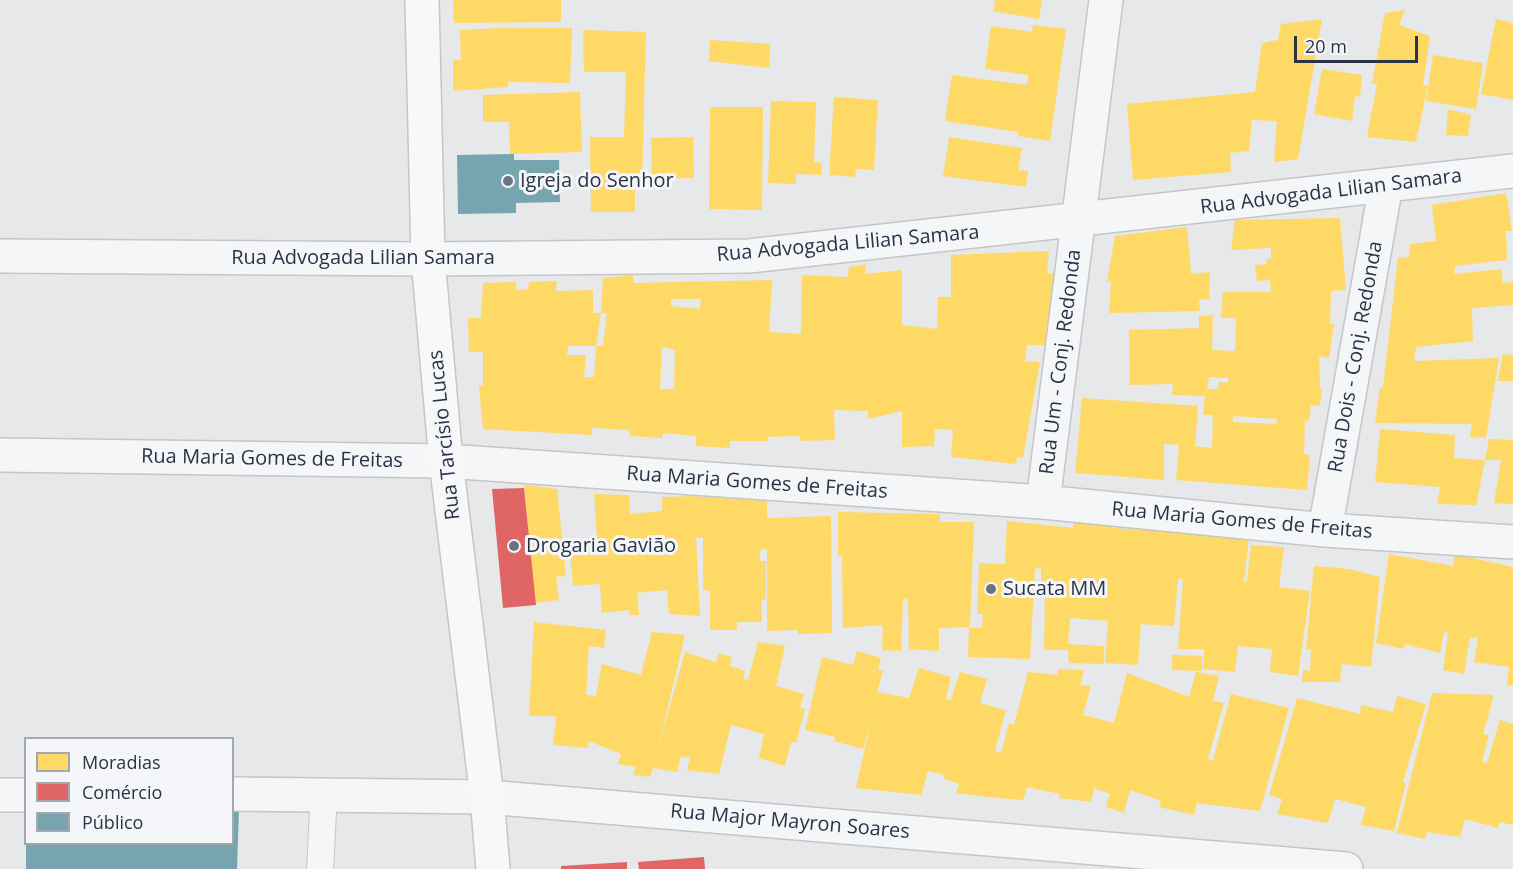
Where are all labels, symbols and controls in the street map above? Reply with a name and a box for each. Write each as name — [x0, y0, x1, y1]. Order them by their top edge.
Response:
scale bar — [1297, 24, 1422, 62]
text: 20 m — [1305, 34, 1347, 58]
street label: Rua Advogada Lilian Samara — [1199, 164, 1463, 220]
place label: Igreja do Senhor — [520, 169, 674, 193]
marker: Igreja do Senhor — [501, 174, 515, 188]
street label: Rua Advogada Lilian Samara — [716, 221, 980, 267]
street label: Rua Dois - Conj. Redonda — [1324, 239, 1388, 475]
street label: Rua Advogada Lilian Samara — [231, 246, 495, 270]
street label: Rua Um - Conj. Redonda — [1035, 248, 1087, 476]
street label: Rua Tarcísio Lucas — [424, 349, 466, 521]
street label: Rua Maria Gomes de Freitas — [141, 445, 403, 473]
street label: Rua Maria Gomes de Freitas — [626, 462, 888, 504]
street label: Rua Maria Gomes de Freitas — [1111, 498, 1373, 544]
place label: Drogaria Gavião — [526, 534, 676, 558]
marker: Drogaria Gavião — [507, 539, 521, 553]
place label: Sucata MM — [1003, 577, 1106, 601]
marker: Sucata MM — [984, 582, 998, 596]
legend — [24, 737, 234, 845]
text: Moradias — [82, 750, 161, 774]
text: Comércio — [82, 780, 162, 804]
street label: Rua Major Mayron Soares — [669, 800, 911, 844]
text: Público — [82, 810, 143, 834]

